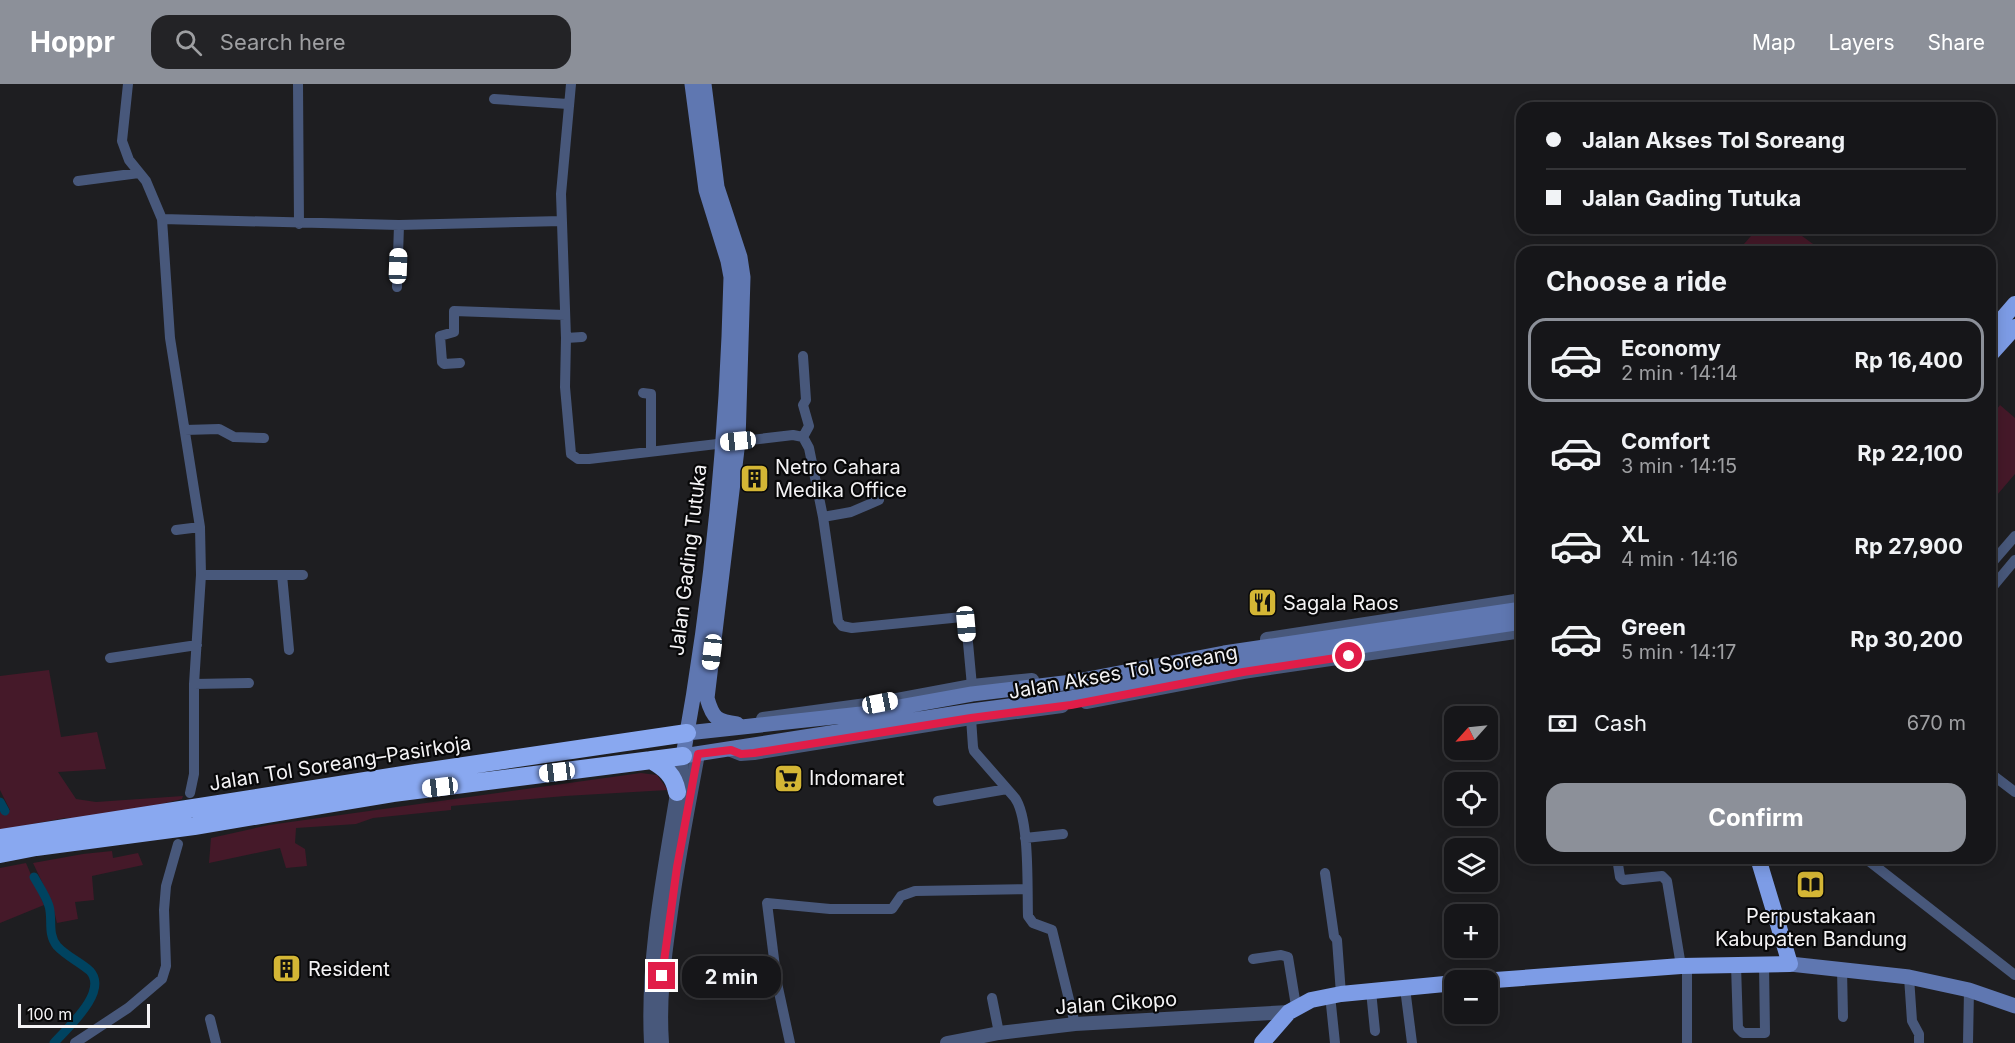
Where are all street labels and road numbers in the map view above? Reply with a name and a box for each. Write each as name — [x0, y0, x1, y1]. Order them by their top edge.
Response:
street label: Jalan Gading Tutuka — [664, 463, 712, 657]
street label: Jalan Akses Tol Soreang — [1007, 640, 1239, 704]
street label: Jalan Tol Soreang–Pasirkoja — [207, 730, 473, 796]
street label: Jalan Cikopo — [1054, 987, 1178, 1019]

